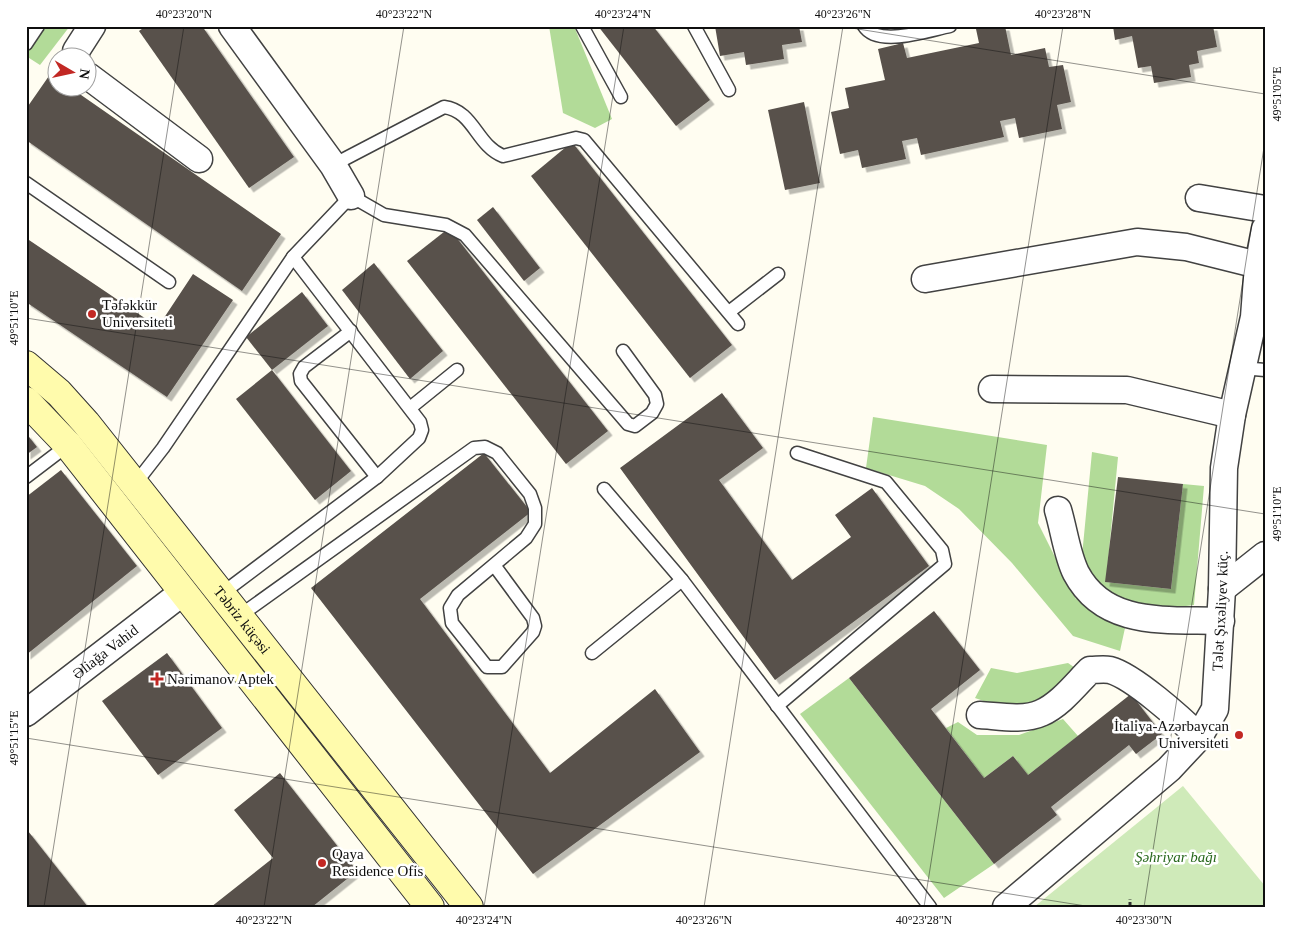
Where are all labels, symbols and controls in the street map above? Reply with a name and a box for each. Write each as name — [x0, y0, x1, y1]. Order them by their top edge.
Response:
text: 40°23'20"N — [156, 7, 213, 21]
text: 40°23'22"N — [376, 7, 433, 21]
text: 40°23'24"N — [595, 7, 652, 21]
text: 40°23'26"N — [815, 7, 872, 21]
text: 40°23'28"N — [1035, 7, 1092, 21]
north arrow — [48, 48, 98, 98]
text: 49°51'05"E — [1270, 66, 1284, 122]
text: N — [76, 68, 93, 80]
text: 49°51'10"E — [7, 290, 21, 346]
place label: Təfəkkür Universiteti — [102, 297, 173, 330]
marker: Təfəkkür Universiteti — [86, 308, 98, 320]
text: 49°51'10"E — [1270, 486, 1284, 542]
street label: Tələt Şıxəliyev küç. — [1209, 551, 1231, 671]
street label: Təbriz küçəsi — [210, 583, 273, 657]
street label: Əliağa Vahid — [69, 621, 142, 682]
place label: Nərimanov Aptek — [167, 671, 275, 687]
marker: Nərimanov Aptek — [151, 673, 163, 685]
text: 49°51'15"E — [7, 710, 21, 766]
place label: İtaliya-Azərbaycan Universiteti — [1114, 718, 1229, 751]
marker: İtaliya-Azərbaycan Universiteti — [1233, 729, 1245, 741]
place label: Qaya Residence Ofis — [332, 846, 423, 879]
park label: Şəhriyar bağı — [1135, 849, 1217, 865]
marker: Qaya Residence Ofis — [316, 857, 328, 869]
text: 40°23'22"N — [236, 913, 293, 927]
text: 40°23'24"N — [456, 913, 513, 927]
text: 40°23'26"N — [676, 913, 733, 927]
text: 40°23'28"N — [896, 913, 953, 927]
text: 40°23'30"N — [1116, 913, 1173, 927]

